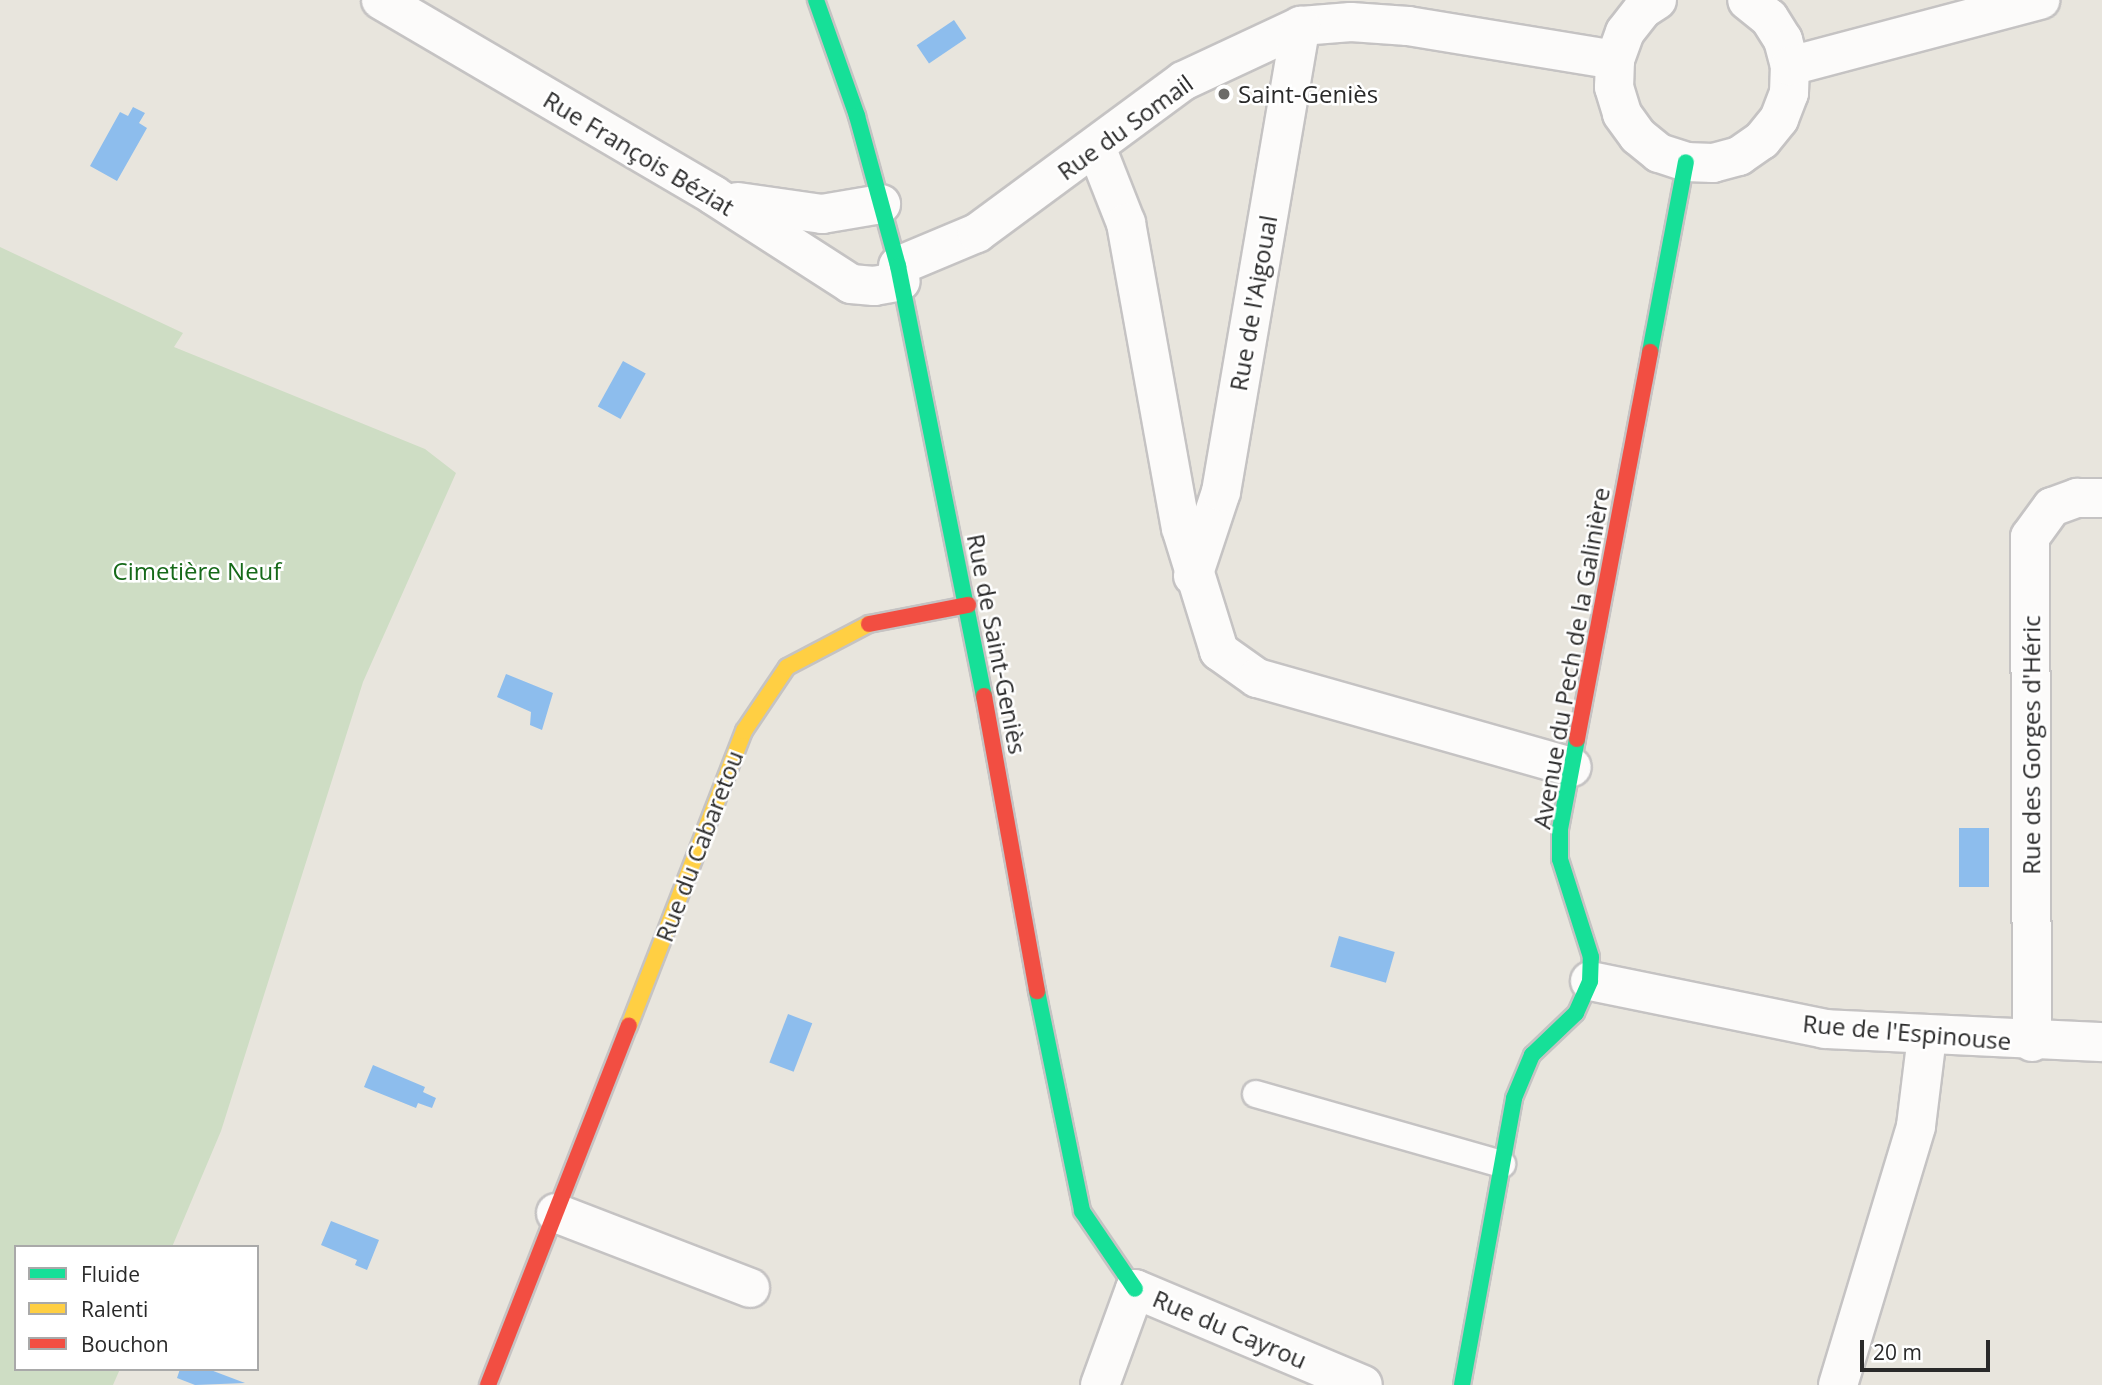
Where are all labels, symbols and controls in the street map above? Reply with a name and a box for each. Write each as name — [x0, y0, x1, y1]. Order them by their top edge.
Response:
street label: Rue du Somail — [1052, 68, 1198, 186]
place label: Saint-Geniès — [1238, 80, 1378, 108]
street label: Rue François Béziat — [538, 85, 740, 221]
marker: Saint-Geniès — [1216, 86, 1232, 102]
street label: Rue de l'Aigoual — [1223, 213, 1283, 393]
street label: Avenue du Pech de la Galinière — [1527, 485, 1615, 831]
street label: Rue de Saint-Geniès — [962, 531, 1032, 757]
park label: Cimetière Neuf — [113, 557, 281, 585]
street label: Rue des Gorges d'Héric — [2017, 615, 2045, 875]
street label: Rue du Cabaretou — [649, 746, 749, 946]
street label: Rue de l'Espinouse — [1802, 1009, 2012, 1055]
legend — [14, 1245, 259, 1371]
text: Fluide — [81, 1260, 140, 1288]
street label: Rue du Cayrou — [1149, 1284, 1311, 1374]
text: Ralenti — [81, 1295, 148, 1323]
scale bar — [1864, 1326, 1994, 1370]
text: Bouchon — [81, 1330, 169, 1358]
text: 20 m — [1873, 1338, 1922, 1366]

